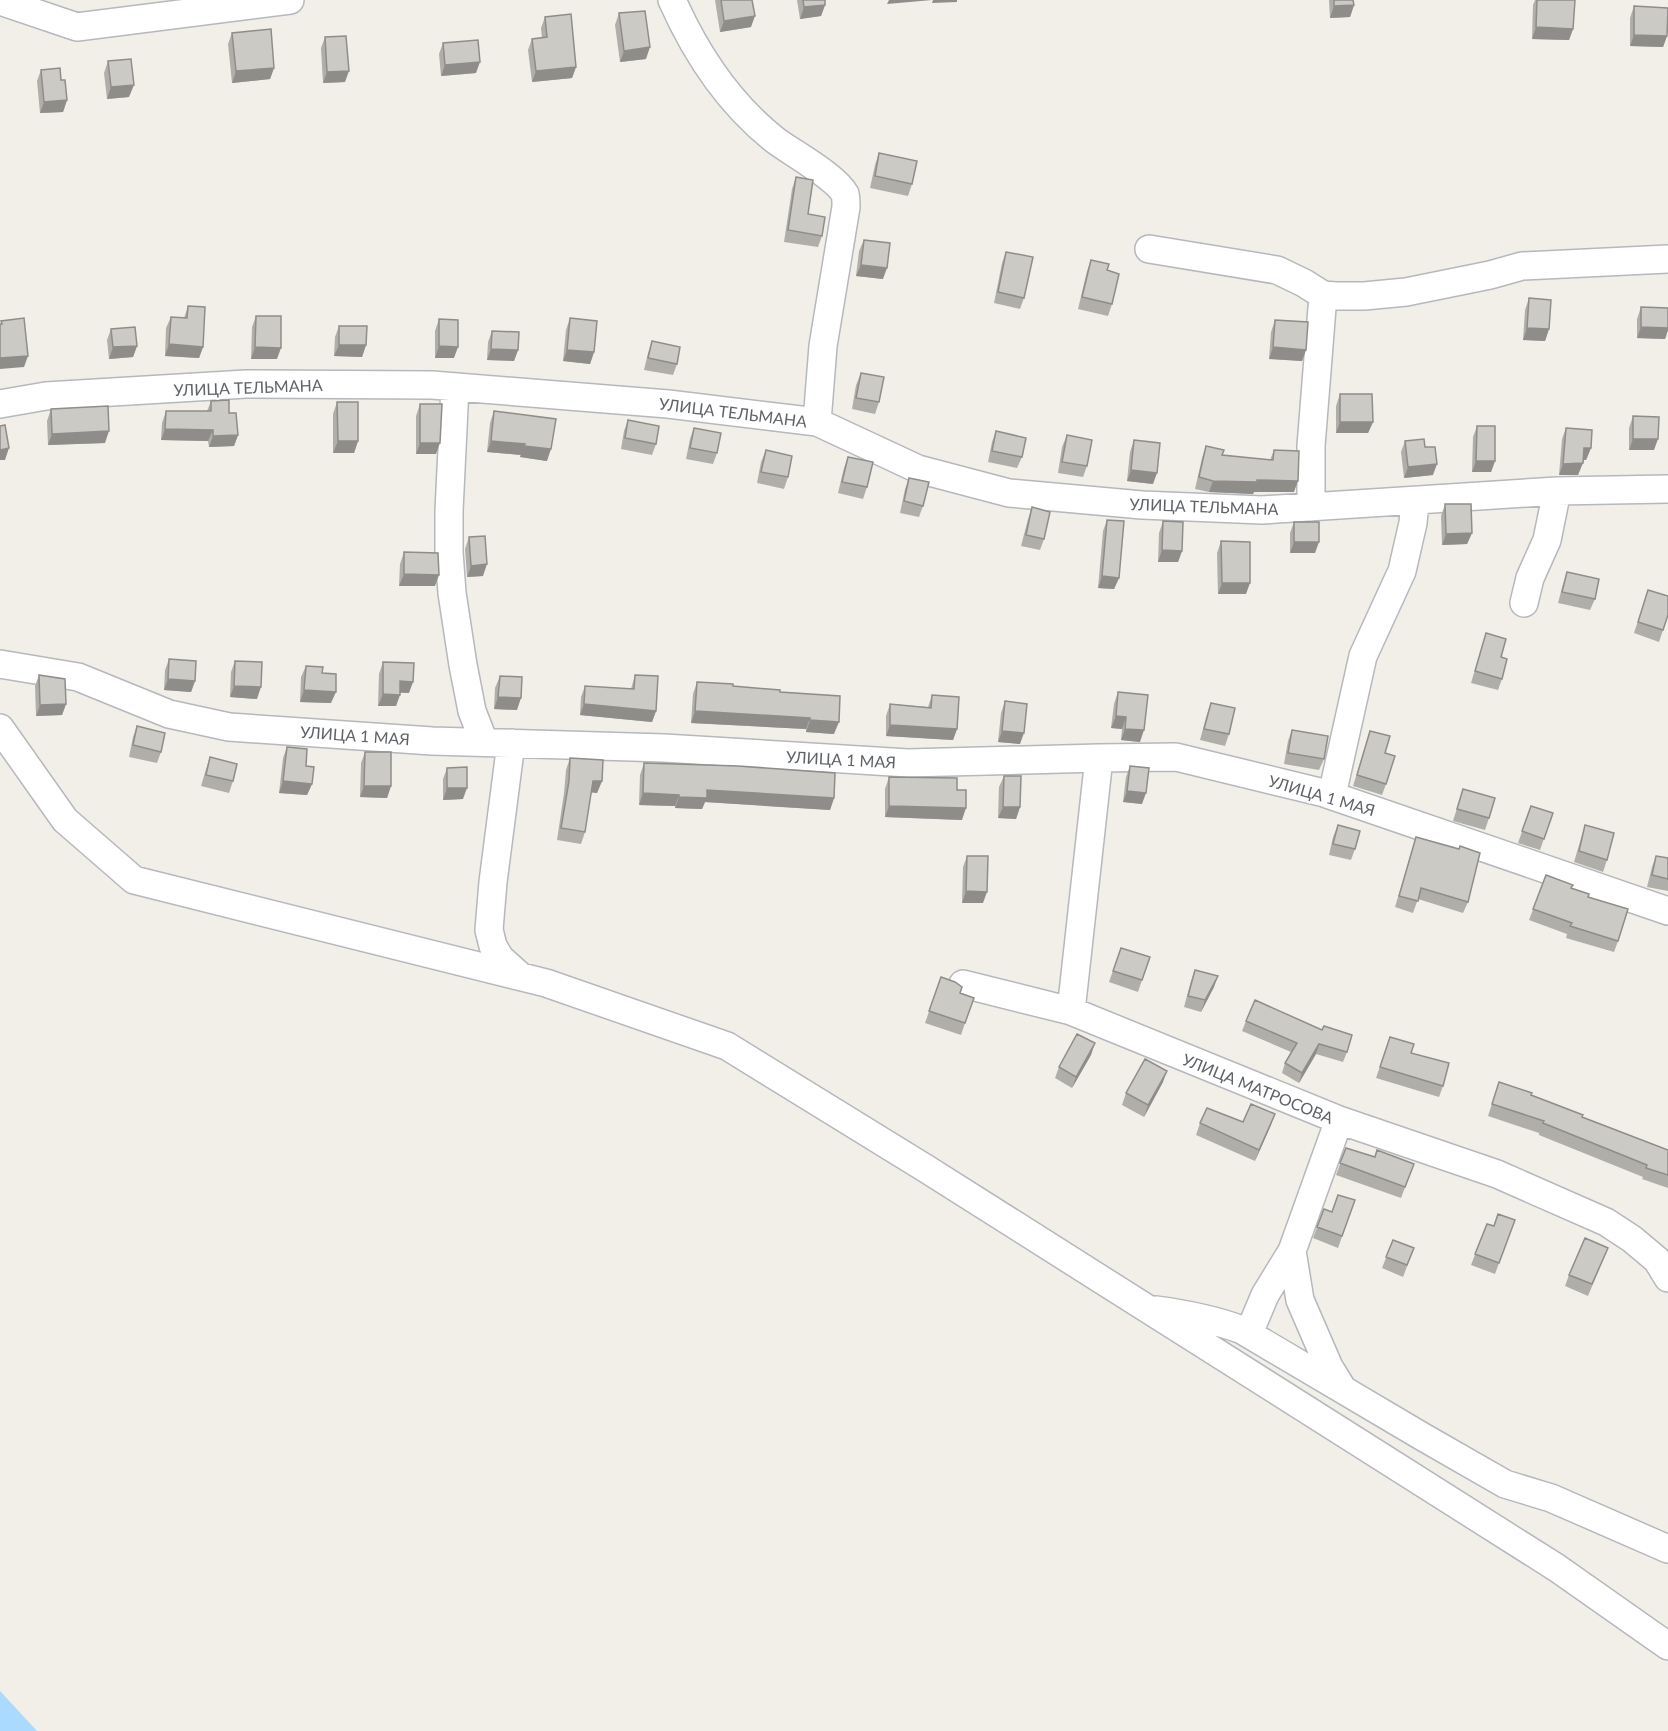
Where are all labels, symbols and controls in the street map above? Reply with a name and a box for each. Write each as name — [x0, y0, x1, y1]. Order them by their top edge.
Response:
street label: УЛИЦА ТЕЛЬМАНА — [173, 375, 323, 399]
street label: УЛИЦА ТЕЛЬМАНА — [658, 393, 808, 431]
street label: УЛИЦА ТЕЛЬМАНА — [1129, 494, 1279, 518]
street label: УЛИЦА 1 МАЯ — [299, 722, 411, 748]
street label: УЛИЦА 1 МАЯ — [786, 747, 896, 771]
street label: УЛИЦА 1 МАЯ — [1267, 771, 1377, 819]
street label: УЛИЦА МАТРОСОВА — [1180, 1049, 1336, 1127]

